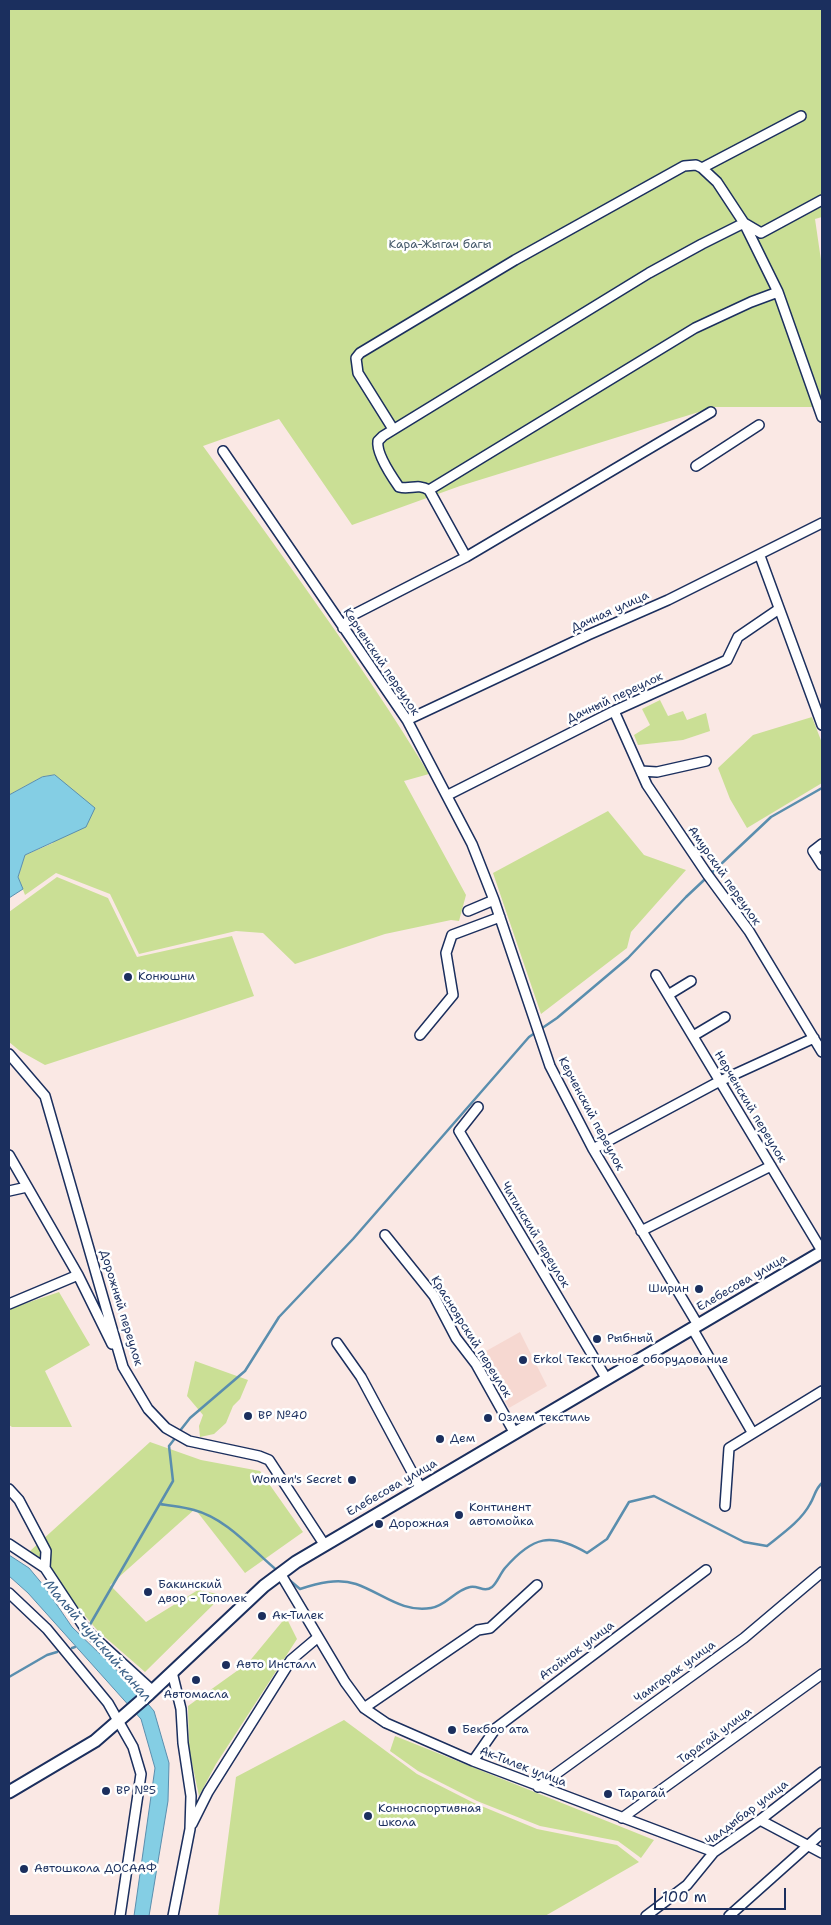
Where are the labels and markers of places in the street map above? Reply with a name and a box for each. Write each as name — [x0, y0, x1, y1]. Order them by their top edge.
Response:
place label: Конюшни — [138, 970, 195, 984]
marker: Конюшни — [122, 971, 134, 983]
place label: Ширин — [648, 1282, 689, 1296]
marker: Ширин — [693, 1283, 705, 1295]
place label: Рыбный — [607, 1332, 653, 1346]
marker: Рыбный — [591, 1333, 603, 1345]
place label: Erkol Текстильное оборудование — [533, 1353, 728, 1367]
marker: Erkol Текстильное оборудование — [517, 1354, 529, 1366]
place label: BP №40 — [258, 1409, 308, 1423]
marker: BP №40 — [242, 1410, 254, 1422]
place label: Озлем текстиль — [498, 1411, 590, 1425]
marker: Озлем текстиль — [482, 1412, 494, 1424]
place label: Дем — [450, 1432, 475, 1446]
marker: Дем — [434, 1433, 446, 1445]
place label: Women's Secret — [252, 1473, 342, 1487]
marker: Women's Secret — [346, 1474, 358, 1486]
place label: Континент автомойка — [469, 1501, 534, 1529]
marker: Континент автомойка — [453, 1509, 465, 1521]
place label: Дорожная — [389, 1517, 449, 1531]
marker: Дорожная — [373, 1518, 385, 1530]
place label: Бакинский двор - Тополек — [158, 1578, 247, 1606]
marker: Бакинский двор - Тополек — [142, 1586, 154, 1598]
place label: Ак-Тилек — [272, 1609, 324, 1623]
marker: Ак-Тилек — [256, 1610, 268, 1622]
place label: Авто Инсталл — [236, 1658, 316, 1672]
marker: Авто Инсталл — [220, 1659, 232, 1671]
marker: Автомасла — [190, 1674, 202, 1686]
place label: Автомасла — [164, 1688, 228, 1702]
place label: Бекбоо ата — [462, 1723, 529, 1737]
marker: Бекбоо ата — [446, 1724, 458, 1736]
place label: BP №5 — [116, 1784, 156, 1798]
marker: BP №5 — [100, 1785, 112, 1797]
place label: Тарагай — [618, 1787, 665, 1801]
marker: Тарагай — [602, 1788, 614, 1800]
place label: Конноспортивная школа — [378, 1802, 481, 1830]
marker: Конноспортивная школа — [362, 1810, 374, 1822]
place label: Автошкола ДОСААФ — [34, 1862, 157, 1876]
marker: Автошкола ДОСААФ — [18, 1863, 30, 1875]

